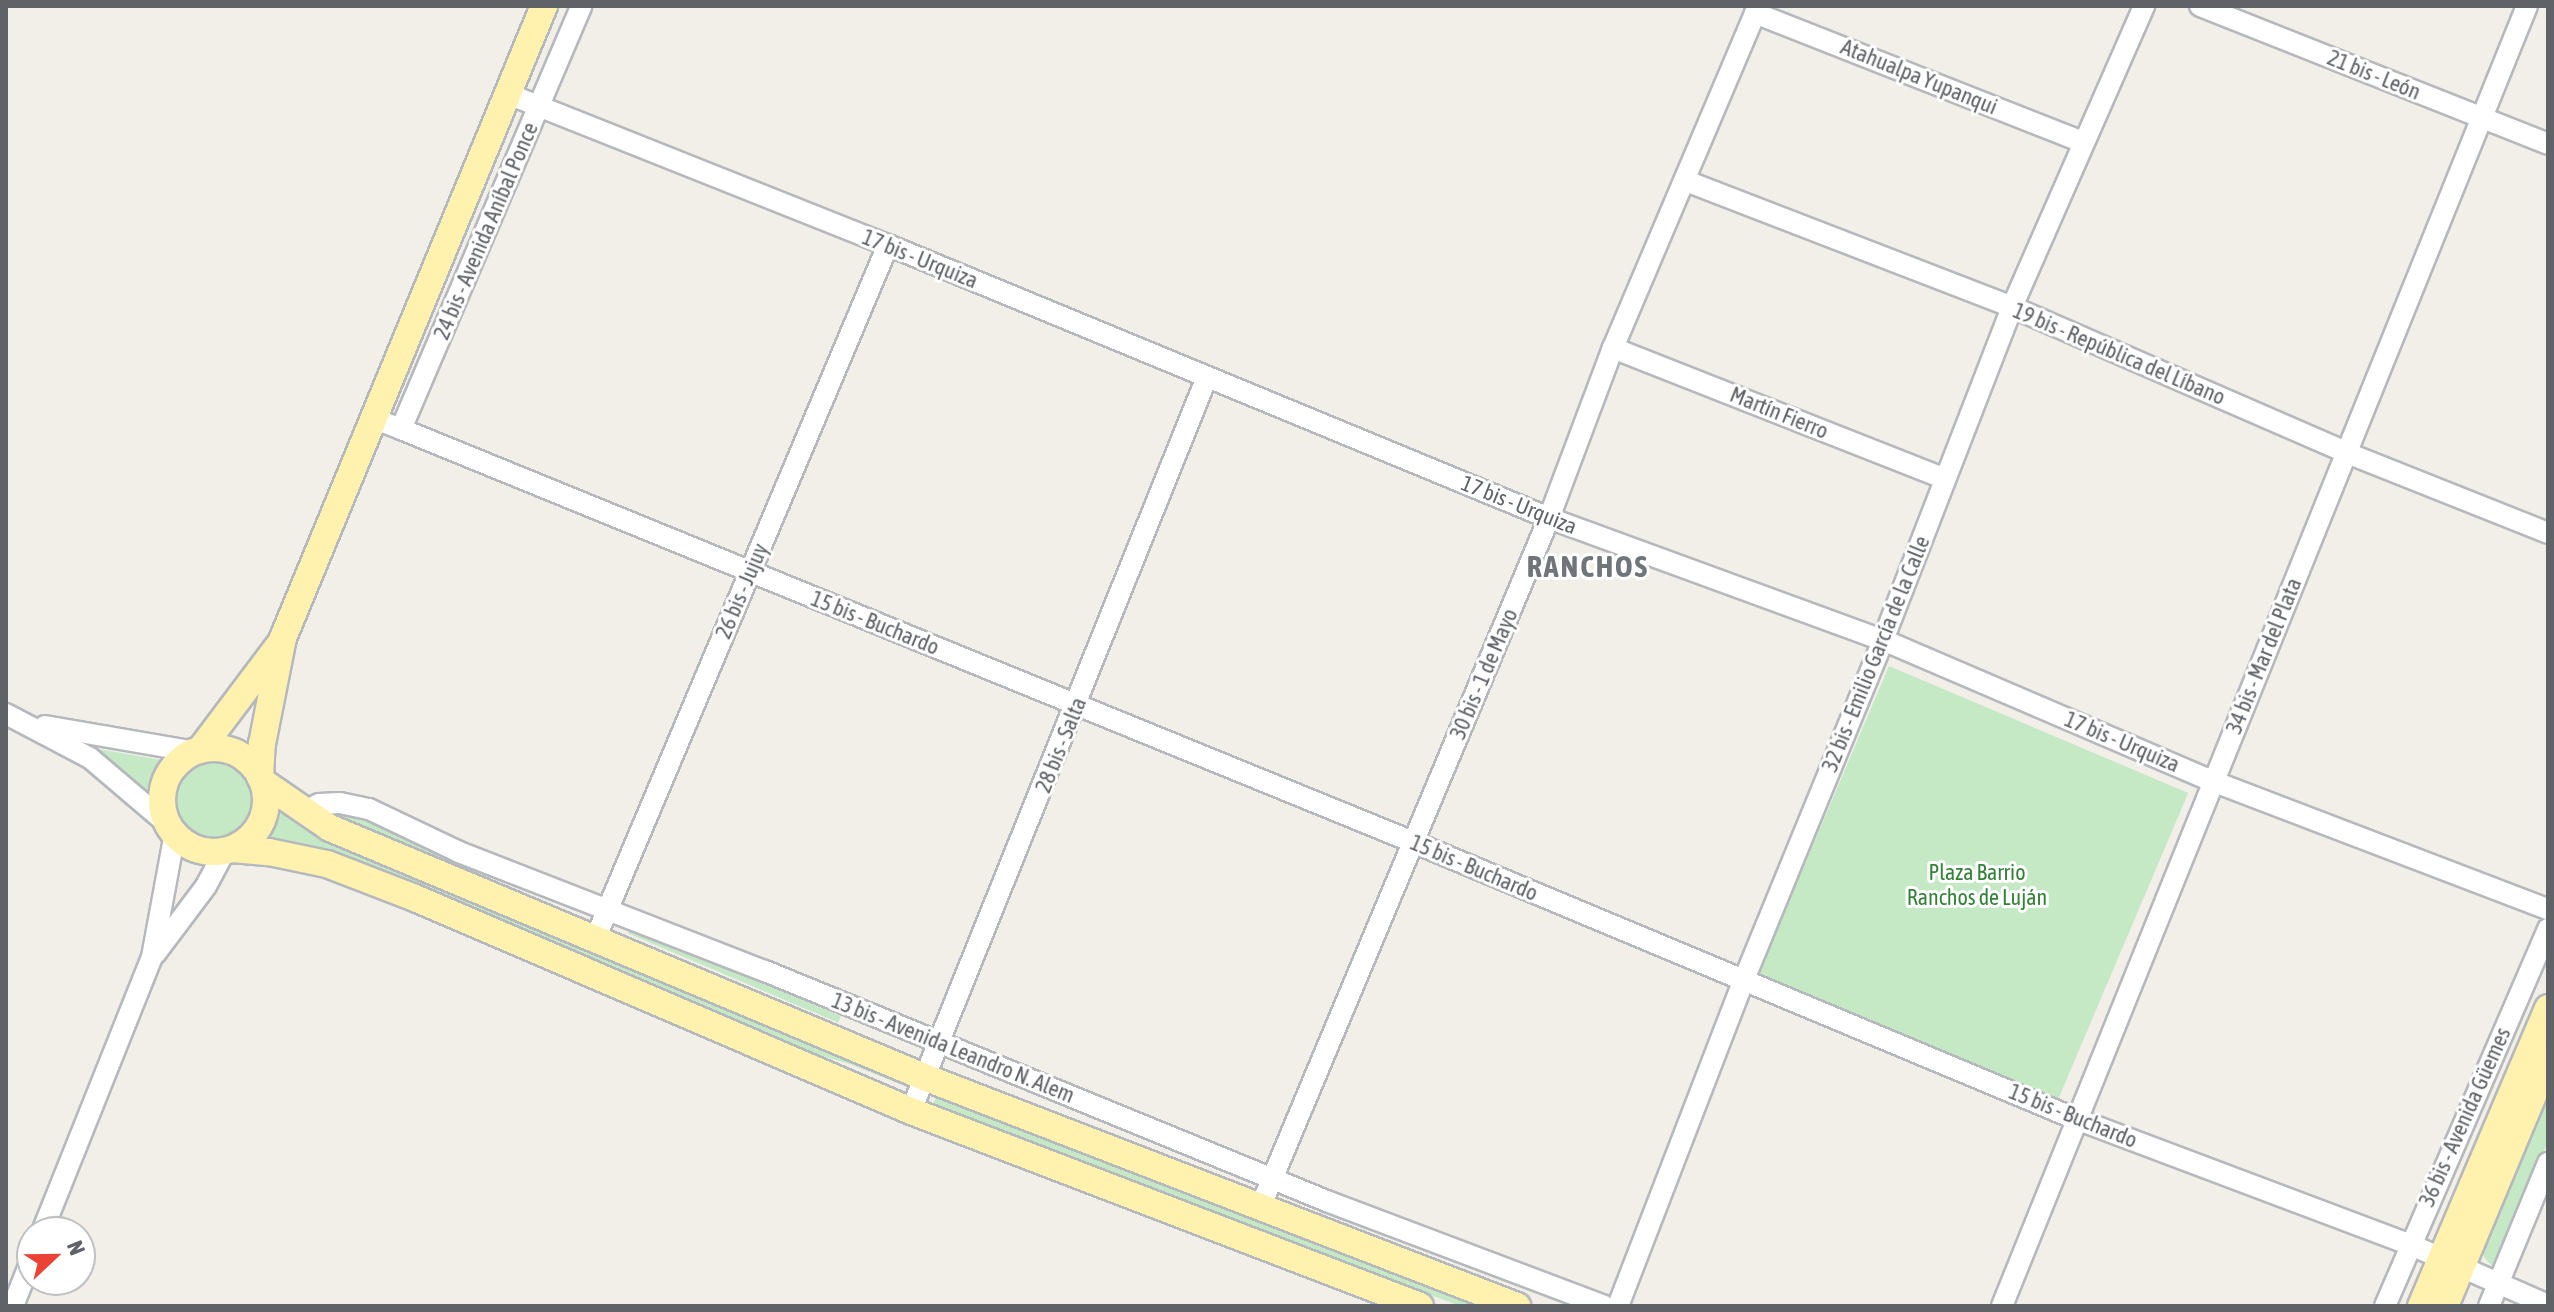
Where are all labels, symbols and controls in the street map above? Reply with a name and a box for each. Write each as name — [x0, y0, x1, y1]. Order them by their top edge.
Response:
street label: Atahualpa Yupanqui — [1837, 34, 2001, 120]
street label: 21 bis - León — [2324, 44, 2424, 106]
street label: 24 bis - Avenida Aníbal Ponce — [428, 119, 544, 343]
street label: 17 bis - Urquiza — [858, 224, 982, 294]
street label: 19 bis - República del Líbano — [2009, 297, 2229, 411]
street label: Martín Fierro — [1726, 381, 1832, 445]
street label: 17 bis - Urquiza — [1457, 470, 1581, 540]
street label: 32 bis - Emilio García de la Calle — [1817, 532, 1935, 776]
street label: 26 bis - Jujuy — [710, 539, 774, 643]
district label: RANCHOS — [1527, 548, 1649, 584]
street label: 34 bis - Mar del Plata — [2221, 574, 2307, 738]
street label: 15 bis - Buchardo — [807, 585, 943, 661]
street label: 30 bis - 1 de Mayo — [1445, 605, 1523, 743]
street label: 28 bis - Salta — [1030, 694, 1092, 796]
street label: 17 bis - Urquiza — [2061, 706, 2183, 778]
street label: 15 bis - Buchardo — [1406, 829, 1542, 907]
park label: Plaza Barrio Ranchos de Luján — [1907, 859, 2047, 910]
street label: 13 bis - Avenida Leandro N. Alem — [828, 987, 1078, 1109]
street label: 36 bis - Avenida Güemes — [2414, 1023, 2516, 1211]
street label: 15 bis - Buchardo — [2005, 1078, 2141, 1154]
north arrow — [16, 1216, 96, 1296]
text: N — [62, 1237, 91, 1259]

